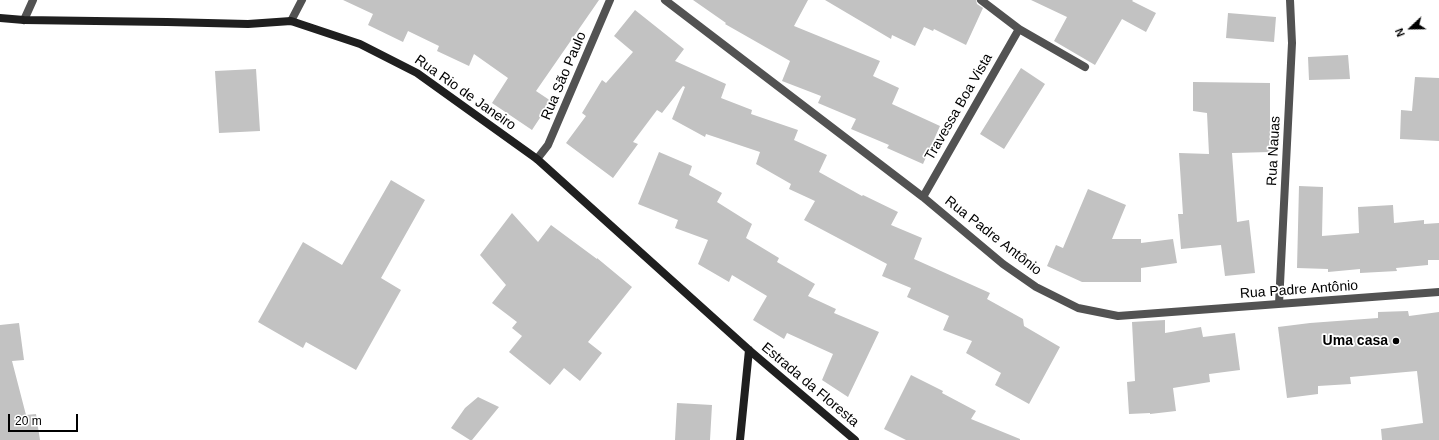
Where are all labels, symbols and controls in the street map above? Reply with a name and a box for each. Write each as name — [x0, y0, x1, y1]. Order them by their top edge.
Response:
north arrow — [1391, 8, 1431, 48]
text: N — [1393, 27, 1407, 38]
street label: Rua São Paulo — [538, 29, 590, 123]
street label: Travessa Boa Vista — [922, 51, 996, 163]
street label: Rua Rio de Janeiro — [411, 52, 519, 134]
street label: Rua Nauas — [1264, 116, 1284, 186]
street label: Rua Padre Antônio — [941, 193, 1045, 279]
street label: Rua Padre Antônio — [1239, 277, 1359, 303]
place label: Uma casa — [1323, 333, 1388, 349]
marker: Uma casa — [1391, 336, 1401, 346]
street label: Estrada da Floresta — [758, 339, 862, 431]
scale bar — [10, 406, 80, 432]
text: 20 m — [15, 414, 42, 428]

